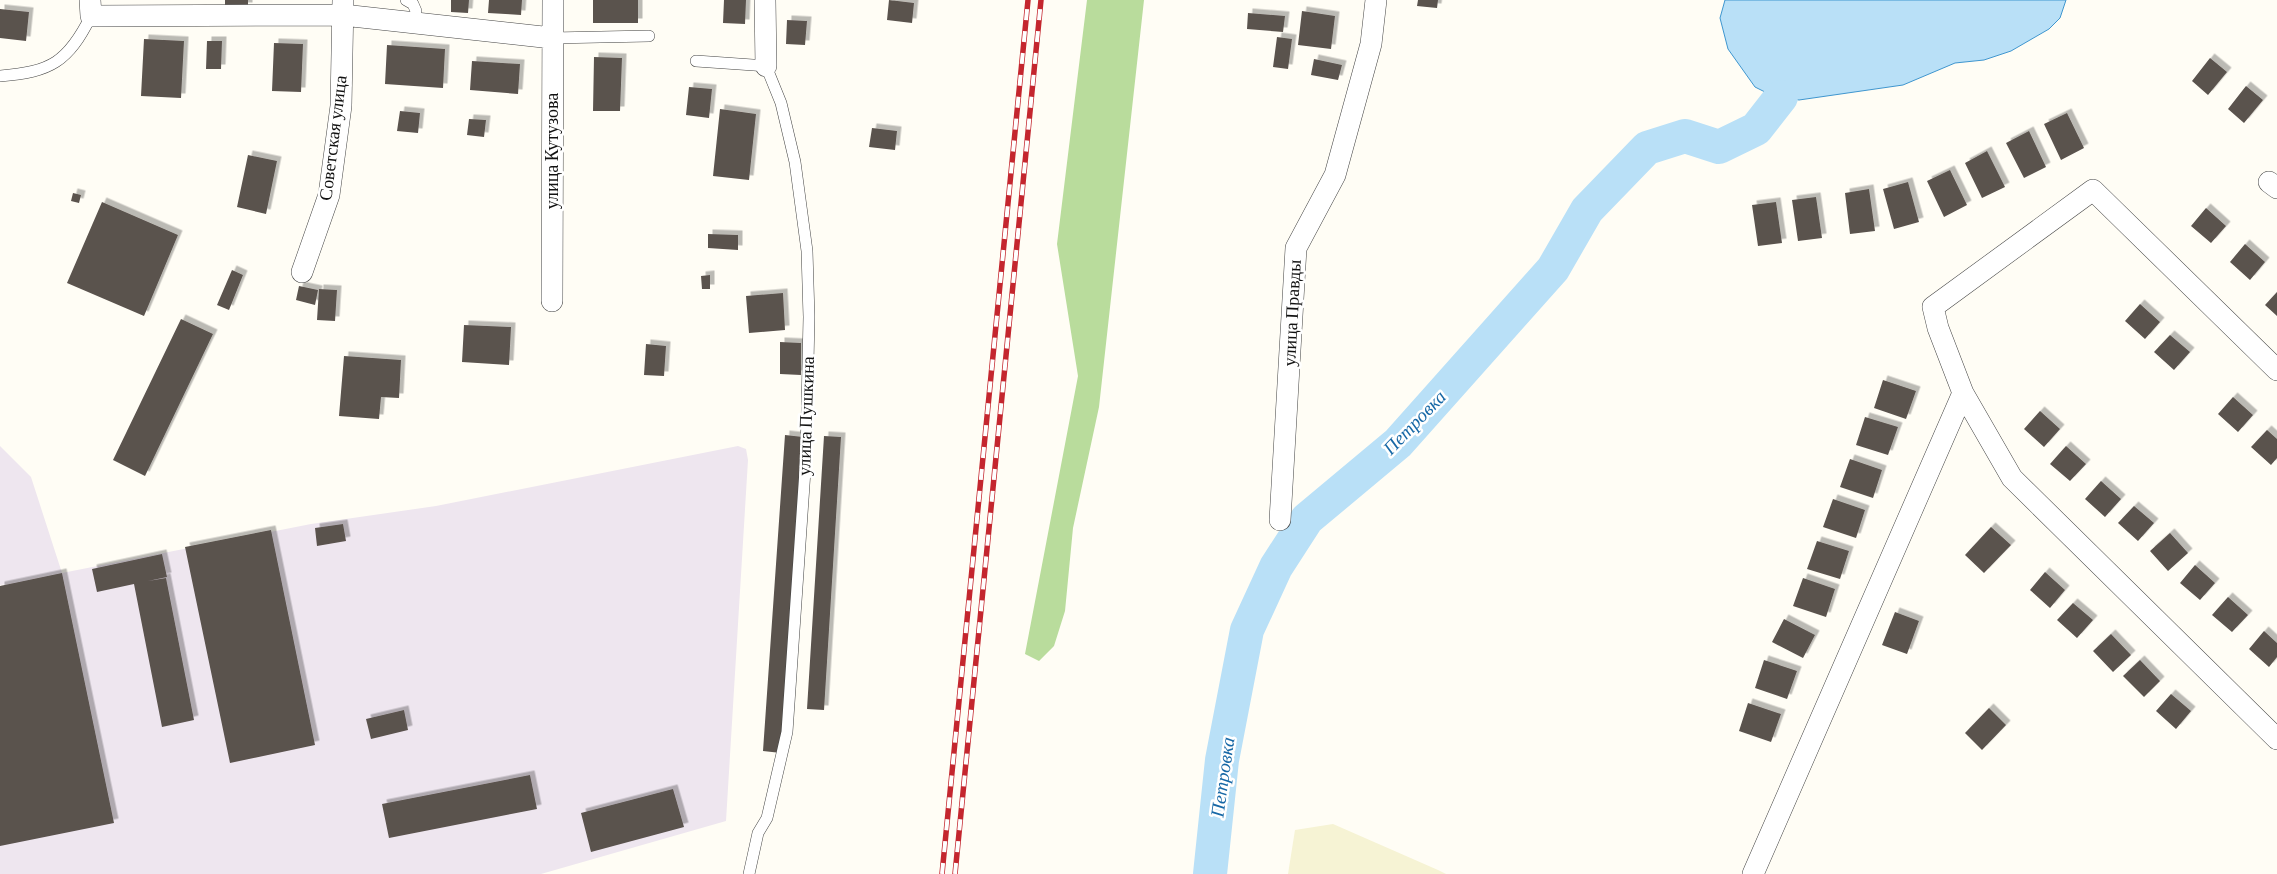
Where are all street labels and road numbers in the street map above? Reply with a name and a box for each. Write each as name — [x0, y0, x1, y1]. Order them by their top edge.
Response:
street label: Советская улица — [315, 74, 351, 202]
street label: улица Кутузова — [542, 93, 562, 209]
street label: улица Правды — [1279, 259, 1305, 367]
street label: улица Пушкина — [794, 356, 818, 476]

